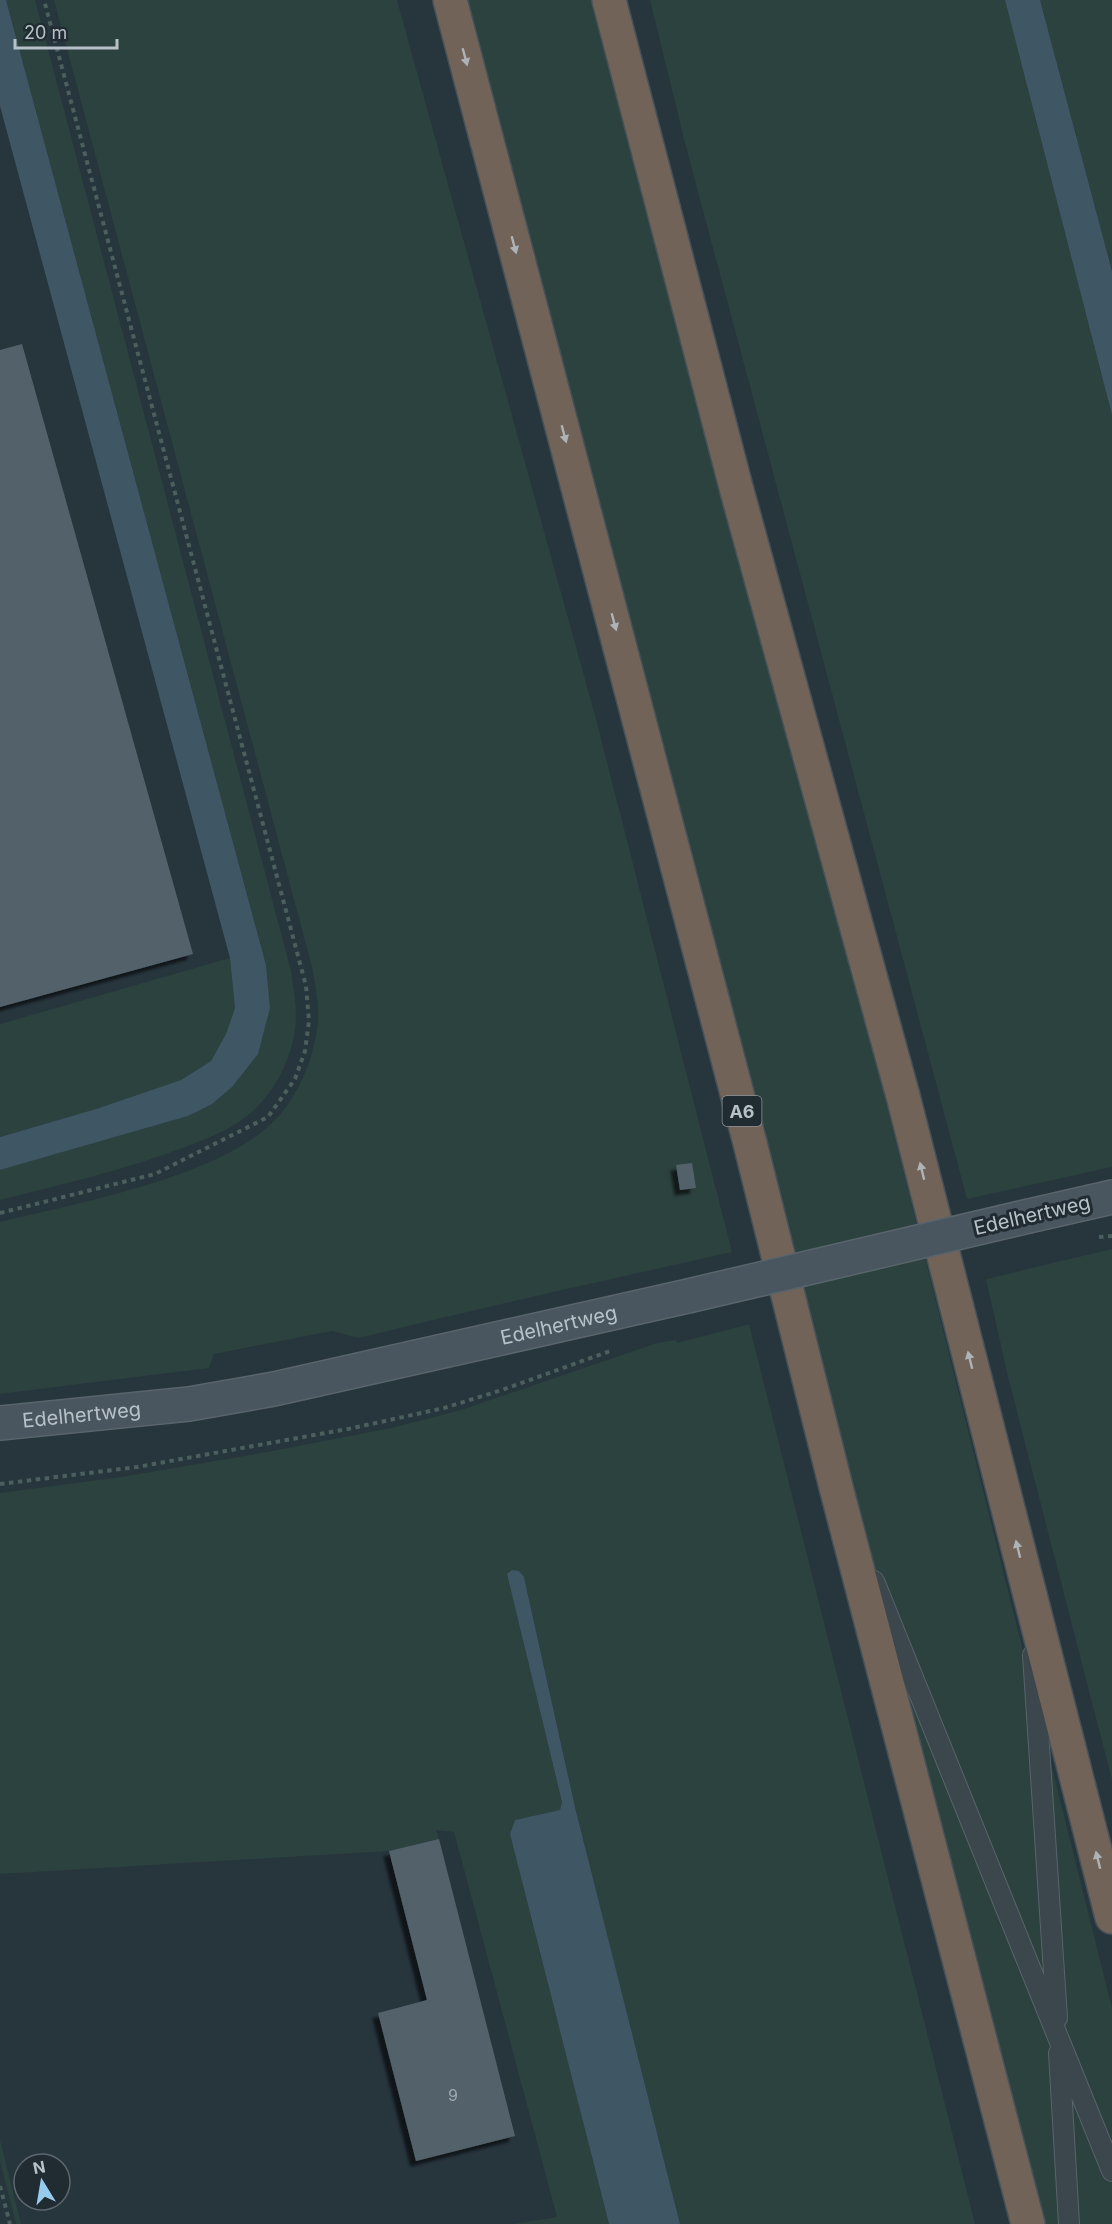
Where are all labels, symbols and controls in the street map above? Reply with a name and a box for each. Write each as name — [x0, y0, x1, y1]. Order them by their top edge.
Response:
scale bar — [15, 12, 117, 50]
text: 20 m — [24, 22, 67, 43]
one-way arrow — [460, 47, 470, 66]
one-way arrow — [510, 236, 520, 254]
one-way arrow — [560, 425, 569, 443]
one-way arrow — [610, 613, 619, 631]
road number: A6 — [722, 1096, 762, 1126]
one-way arrow — [917, 1162, 927, 1180]
street label: Edelhertweg — [971, 1190, 1093, 1240]
street label: Edelhertweg — [498, 1300, 619, 1350]
one-way arrow — [965, 1351, 975, 1369]
street label: Edelhertweg — [21, 1397, 142, 1433]
one-way arrow — [1013, 1540, 1023, 1558]
one-way arrow — [1092, 1851, 1102, 1869]
house number: 9 — [448, 2085, 458, 2105]
north arrow — [12, 2152, 72, 2212]
text: N — [31, 2156, 47, 2178]

